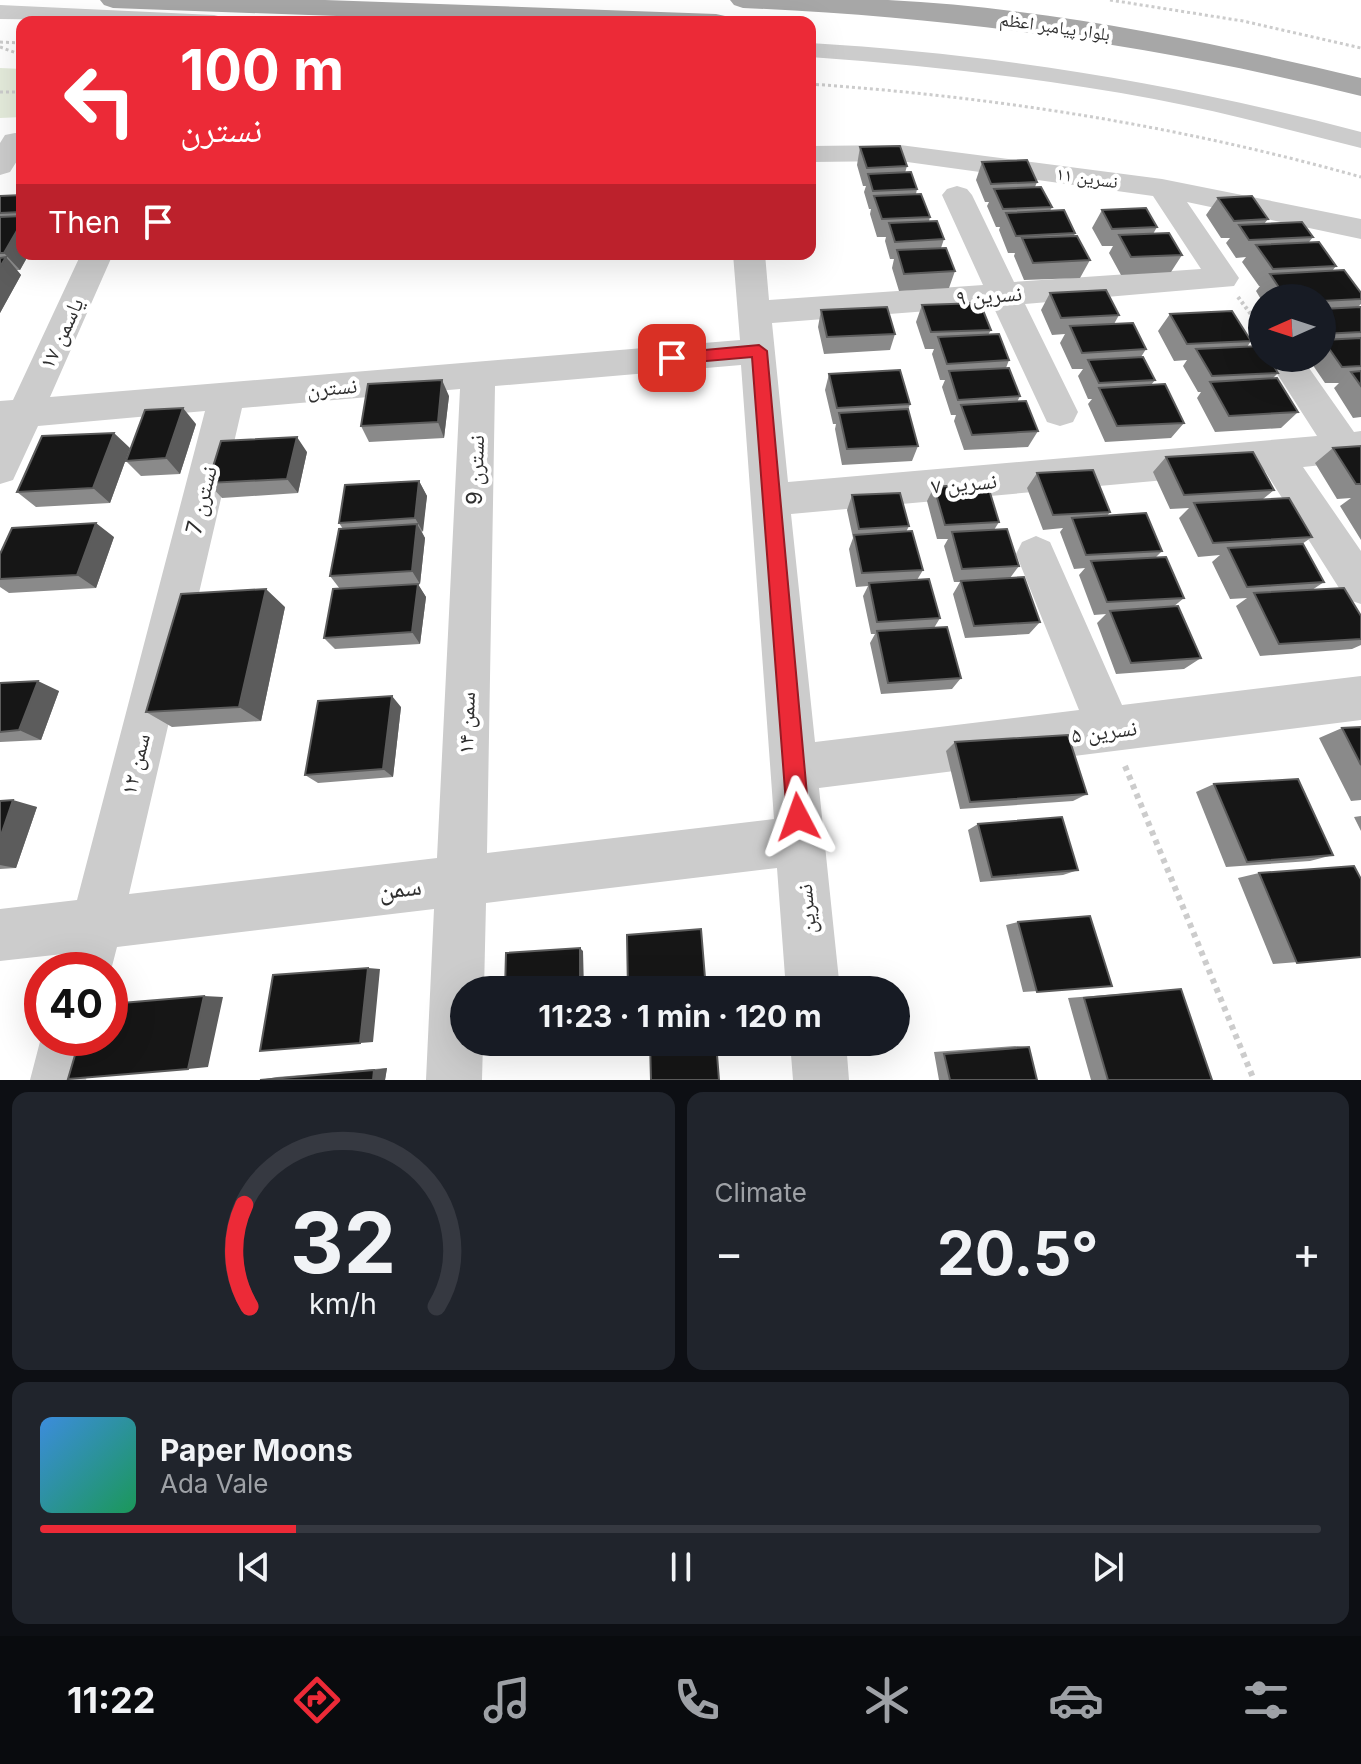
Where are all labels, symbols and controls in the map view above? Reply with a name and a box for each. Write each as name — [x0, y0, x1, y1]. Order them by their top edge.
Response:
street label: بلوار پیامبر اعظم — [998, 8, 1112, 47]
text: 100 m — [180, 36, 344, 104]
icon: left — [48, 48, 152, 152]
text: نسترن — [180, 107, 262, 151]
street label: نسرین ۱۱ — [1055, 163, 1119, 193]
icon: arrive — [136, 200, 180, 244]
text: Then — [48, 204, 120, 240]
street label: نسرین ۹ — [955, 280, 1023, 311]
north arrow — [1248, 284, 1336, 372]
map controls — [1248, 284, 1336, 372]
street label: یاسمن ۱۷ — [33, 293, 90, 373]
pin — [638, 324, 706, 392]
icon: arrive — [650, 336, 694, 380]
street label: نسترن — [306, 372, 358, 403]
street label: نسترن 9 — [461, 434, 490, 506]
street label: نسترن 7 — [180, 463, 223, 537]
street label: نسرین ۷ — [930, 467, 998, 500]
street label: سمن ۱۴ — [452, 691, 481, 755]
street label: نسرین ۵ — [1070, 714, 1138, 749]
street label: سمن ۱۲ — [115, 731, 156, 798]
position arrow — [756, 775, 840, 859]
street label: سمن — [377, 869, 423, 907]
street label: نسرین — [791, 883, 822, 935]
speed limit sign: 40 — [24, 952, 128, 1056]
text: 11:23 · 1 min · 120 m — [538, 998, 822, 1034]
text: Climate — [715, 1177, 807, 1208]
text: 32 — [290, 1192, 396, 1293]
text: 20.5° — [937, 1217, 1099, 1289]
text: − — [715, 1226, 744, 1280]
text: + — [1292, 1226, 1321, 1280]
text: km/h — [309, 1286, 377, 1321]
text: Paper Moons — [160, 1432, 353, 1468]
text: Ada Vale — [160, 1468, 268, 1499]
icon: previous — [232, 1545, 276, 1589]
icon: pause — [659, 1545, 703, 1589]
icon: next — [1086, 1545, 1130, 1589]
icon: directions — [289, 1672, 345, 1728]
icon: music — [479, 1672, 535, 1728]
icon: phone — [669, 1672, 725, 1728]
icon: climate — [859, 1672, 915, 1728]
icon: car — [1048, 1672, 1104, 1728]
icon: filters — [1238, 1672, 1294, 1728]
text: 11:22 — [67, 1678, 155, 1722]

